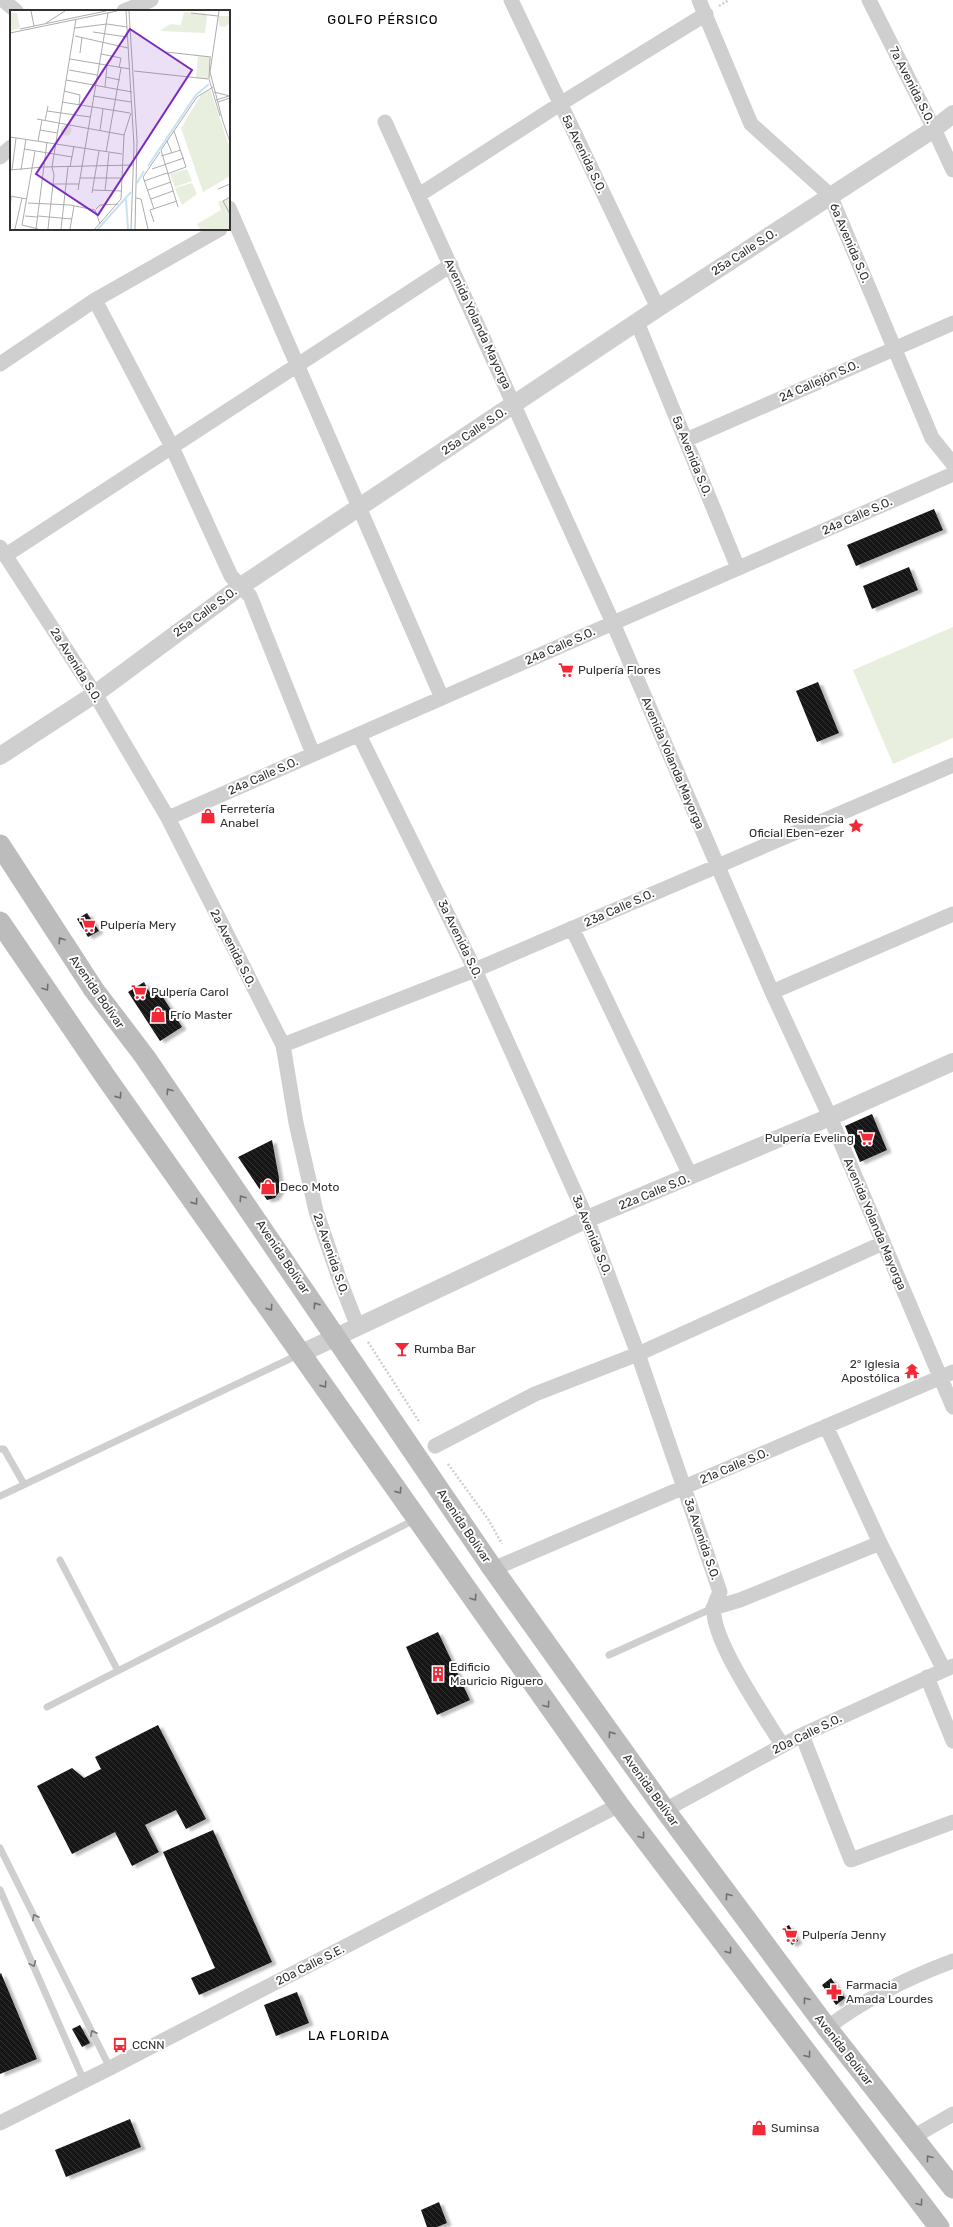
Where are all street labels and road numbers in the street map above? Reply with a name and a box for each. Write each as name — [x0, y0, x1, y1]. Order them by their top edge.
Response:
street label: 7a Avenida S.O. — [887, 44, 937, 126]
street label: 5a Avenida S.O. — [559, 113, 609, 195]
street label: 6a Avenida S.O. — [827, 201, 873, 285]
street label: 25a Calle S.O. — [709, 226, 779, 278]
street label: Avenida Yolanda Mayorga — [442, 257, 514, 391]
street label: 24 Callejón S.O. — [777, 357, 861, 405]
street label: 25a Calle S.O. — [439, 404, 509, 458]
street label: 5a Avenida S.O. — [670, 414, 714, 498]
street label: 24a Calle S.O. — [820, 494, 894, 538]
street label: 25a Calle S.O. — [171, 584, 239, 640]
street label: 24a Calle S.O. — [523, 624, 597, 668]
street label: 2a Avenida S.O. — [47, 625, 105, 705]
street label: Avenida Yolanda Mayorga — [639, 695, 707, 831]
street label: 24a Calle S.O. — [226, 754, 300, 798]
street label: 23a Calle S.O. — [582, 886, 656, 930]
street label: 3a Avenida S.O. — [435, 898, 485, 980]
street label: 2a Avenida S.O. — [207, 907, 259, 989]
street label: Avenida Bolívar — [67, 953, 128, 1032]
street label: Avenida Yolanda Mayorga — [841, 1156, 909, 1292]
street label: 22a Calle S.O. — [617, 1171, 691, 1213]
street label: 3a Avenida S.O. — [570, 1193, 614, 1277]
street label: 2a Avenida S.O. — [311, 1211, 351, 1297]
street label: Avenida Bolívar — [253, 1217, 313, 1297]
street label: 21a Calle S.O. — [698, 1445, 770, 1487]
street label: Avenida Bolívar — [434, 1486, 494, 1566]
street label: 3a Avenida S.O. — [681, 1496, 723, 1582]
street label: 20a Calle S.O. — [770, 1711, 844, 1757]
street label: Avenida Bolívar — [620, 1751, 682, 1829]
street label: 20a Calle S.E. — [273, 1942, 347, 1988]
street label: Avenida Bolívar — [812, 2012, 876, 2089]

